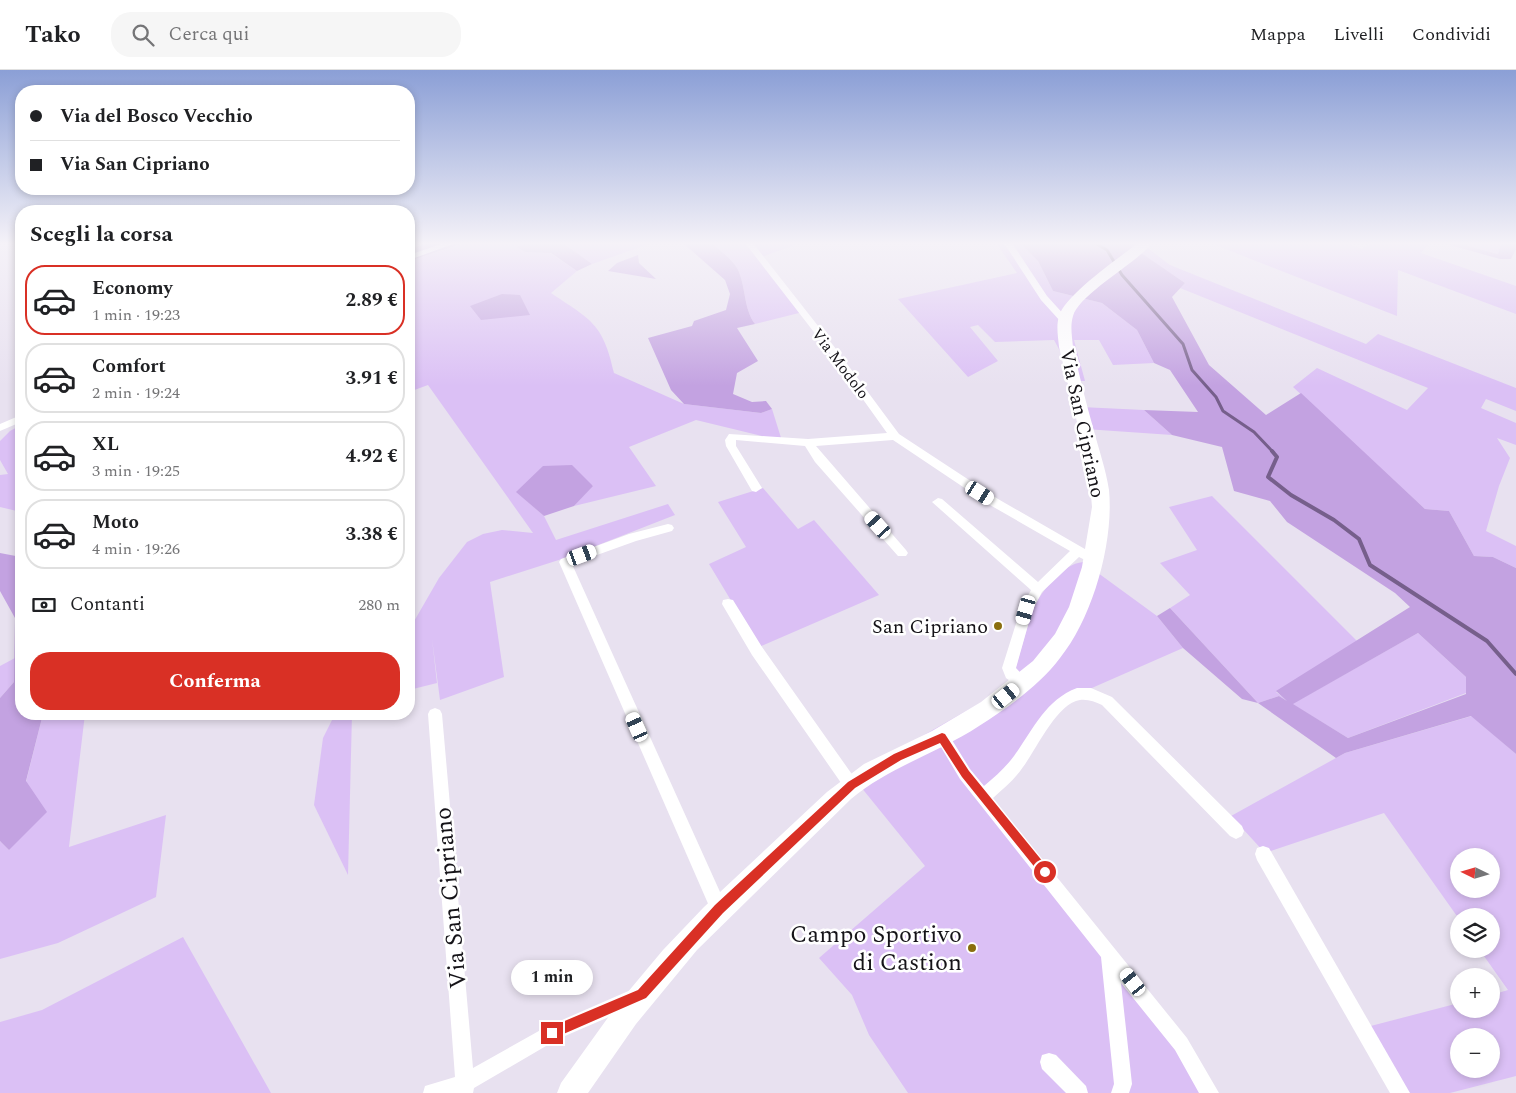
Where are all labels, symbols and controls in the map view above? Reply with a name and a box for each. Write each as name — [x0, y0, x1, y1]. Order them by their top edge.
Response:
search box — [111, 12, 461, 57]
text: Tako — [25, 17, 81, 53]
text: Cerca qui — [169, 20, 249, 49]
icon: search — [129, 21, 157, 49]
text: Mappa — [1250, 21, 1305, 48]
text: Livelli — [1333, 21, 1384, 48]
text: Condividi — [1412, 21, 1491, 48]
text: Via del Bosco Vecchio — [60, 102, 253, 131]
text: Via San Cipriano — [60, 150, 210, 179]
text: Scegli la corsa — [30, 218, 173, 251]
text: Economy — [92, 274, 173, 303]
icon: car — [32, 278, 77, 323]
text: 2.89 € — [346, 286, 398, 315]
text: 1 min · 19:23 — [92, 303, 180, 327]
street label: Via Modolo — [805, 323, 875, 404]
street label: Via San Cipriano — [1052, 346, 1112, 501]
text: Comfort — [92, 352, 166, 381]
icon: car — [32, 356, 77, 401]
text: 3.91 € — [346, 364, 398, 393]
text: 2 min · 19:24 — [92, 381, 180, 405]
text: XL — [92, 430, 119, 459]
icon: car — [32, 434, 77, 479]
text: 4.92 € — [346, 442, 398, 471]
text: 3 min · 19:25 — [92, 459, 180, 483]
car — [963, 479, 996, 507]
text: Moto — [92, 508, 139, 537]
car — [862, 509, 893, 541]
icon: car — [32, 512, 77, 557]
text: 3.38 € — [346, 520, 398, 549]
text: 4 min · 19:26 — [92, 537, 180, 561]
car — [565, 543, 598, 567]
text: Contanti — [70, 590, 145, 619]
icon: cash — [30, 591, 58, 619]
text: 280 m — [358, 593, 400, 617]
car — [1014, 594, 1037, 626]
place label: San Cipriano — [872, 612, 988, 642]
marker: San Cipriano — [992, 620, 1004, 632]
button: Conferma — [30, 652, 400, 710]
car — [989, 681, 1022, 711]
car — [624, 710, 649, 744]
street label: Via San Cipriano — [425, 806, 477, 990]
north arrow — [1450, 848, 1500, 898]
map controls — [1450, 848, 1500, 1078]
route start — [1034, 861, 1056, 883]
button: layers — [1450, 908, 1500, 958]
place label: Campo Sportivo di Castion — [790, 917, 962, 981]
marker: Campo Sportivo di Castion — [966, 942, 978, 954]
callout: 1 min — [511, 960, 593, 996]
text: 1 min — [531, 965, 573, 989]
car — [1117, 966, 1148, 998]
button: + — [1450, 968, 1500, 1018]
route end — [541, 1022, 563, 1044]
button: − — [1450, 1028, 1500, 1078]

